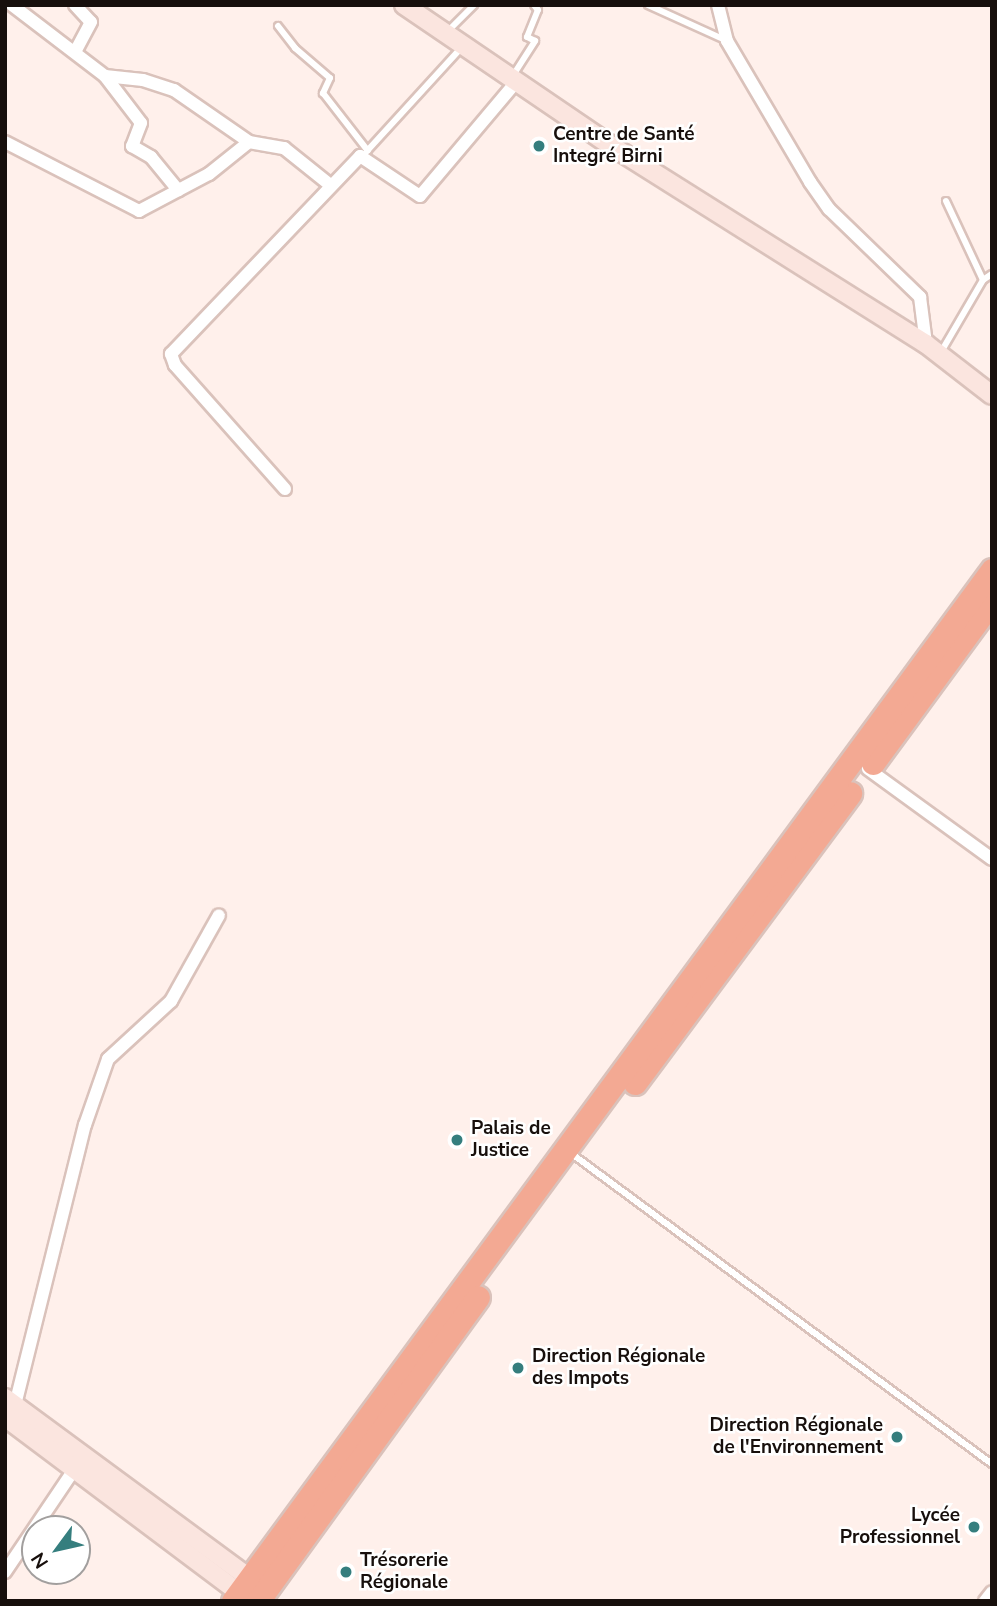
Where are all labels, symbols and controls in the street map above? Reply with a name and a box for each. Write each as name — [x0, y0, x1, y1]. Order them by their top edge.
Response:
place label: Centre de Santé Integré Birni — [553, 124, 694, 168]
marker: Centre de Santé Integré Birni — [531, 138, 547, 154]
place label: Palais de Justice — [471, 1118, 551, 1162]
marker: Palais de Justice — [449, 1132, 465, 1148]
place label: Direction Régionale des Impots — [532, 1346, 705, 1390]
marker: Direction Régionale des Impots — [510, 1360, 526, 1376]
place label: Direction Régionale de l'Environnement — [710, 1415, 883, 1459]
marker: Direction Régionale de l'Environnement — [889, 1429, 905, 1445]
place label: Lycée Professionnel — [840, 1505, 960, 1549]
north arrow — [21, 1515, 91, 1585]
marker: Lycée Professionnel — [966, 1519, 982, 1535]
text: N — [25, 1547, 55, 1573]
place label: Trésorerie Régionale — [360, 1550, 448, 1594]
marker: Trésorerie Régionale — [338, 1564, 354, 1580]

